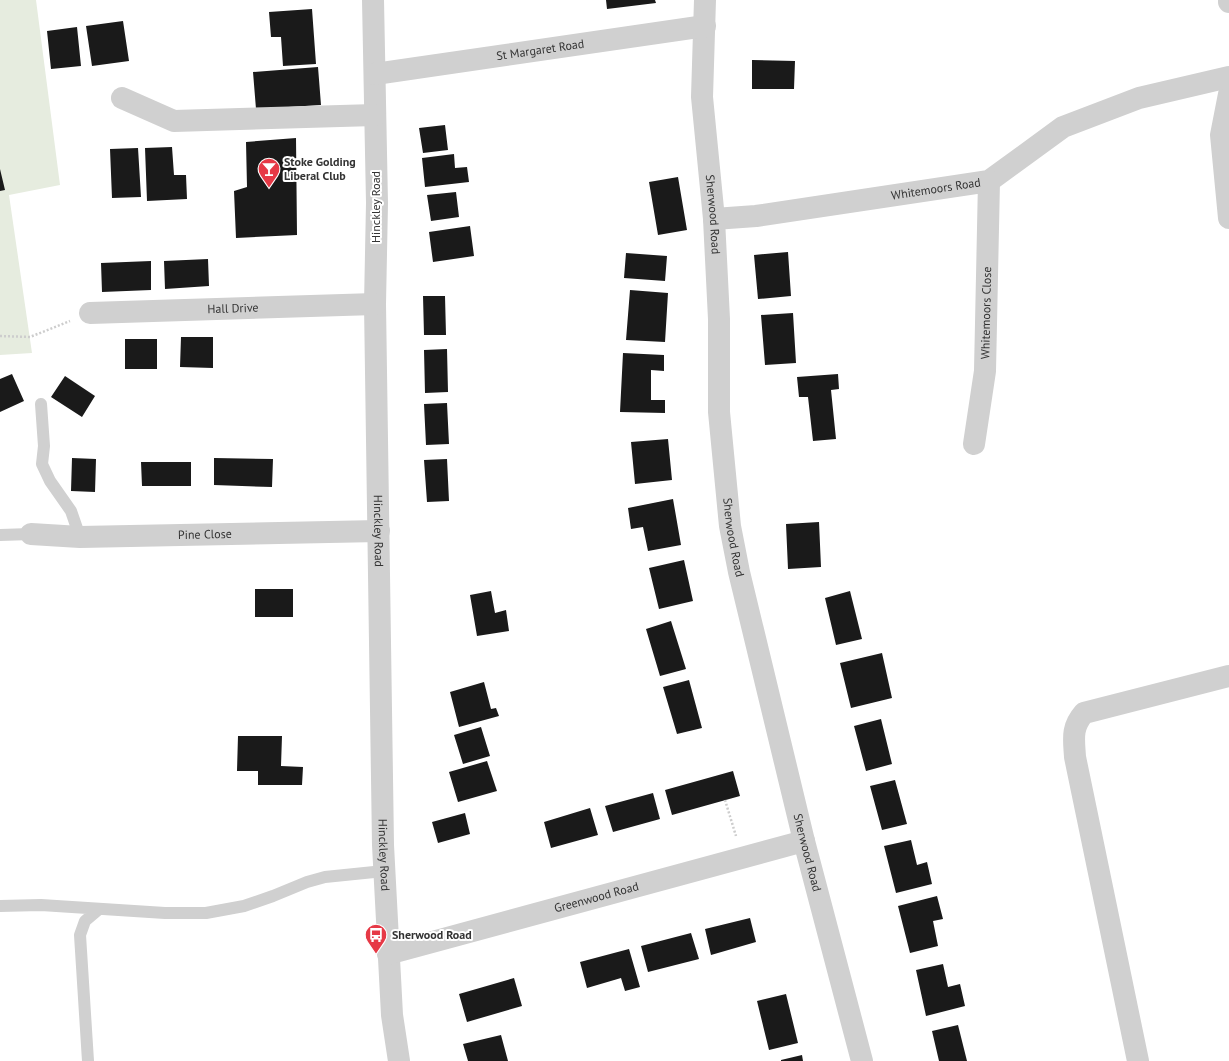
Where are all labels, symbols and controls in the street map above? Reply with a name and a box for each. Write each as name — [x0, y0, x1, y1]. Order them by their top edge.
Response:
street label: St Margaret Road — [495, 36, 585, 63]
place label: Stoke Golding Liberal Club — [284, 154, 356, 183]
bar icon: Stoke Golding Liberal Club — [256, 156, 282, 189]
street label: Hinckley Road — [368, 171, 383, 243]
street label: Sherwood Road — [703, 174, 724, 255]
street label: Whitemoors Road — [890, 174, 982, 203]
street label: Whitemoors Close — [977, 266, 994, 359]
street label: Hall Drive — [207, 300, 259, 316]
street label: Hinckley Road — [371, 495, 387, 567]
street label: Sherwood Road — [720, 497, 748, 578]
street label: Pine Close — [178, 526, 232, 542]
street label: Sherwood Road — [791, 812, 825, 893]
street label: Hinckley Road — [376, 819, 393, 891]
street label: Greenwood Road — [552, 878, 640, 916]
bus stop icon: Sherwood Road — [363, 922, 389, 955]
place label: Sherwood Road — [392, 927, 472, 942]

